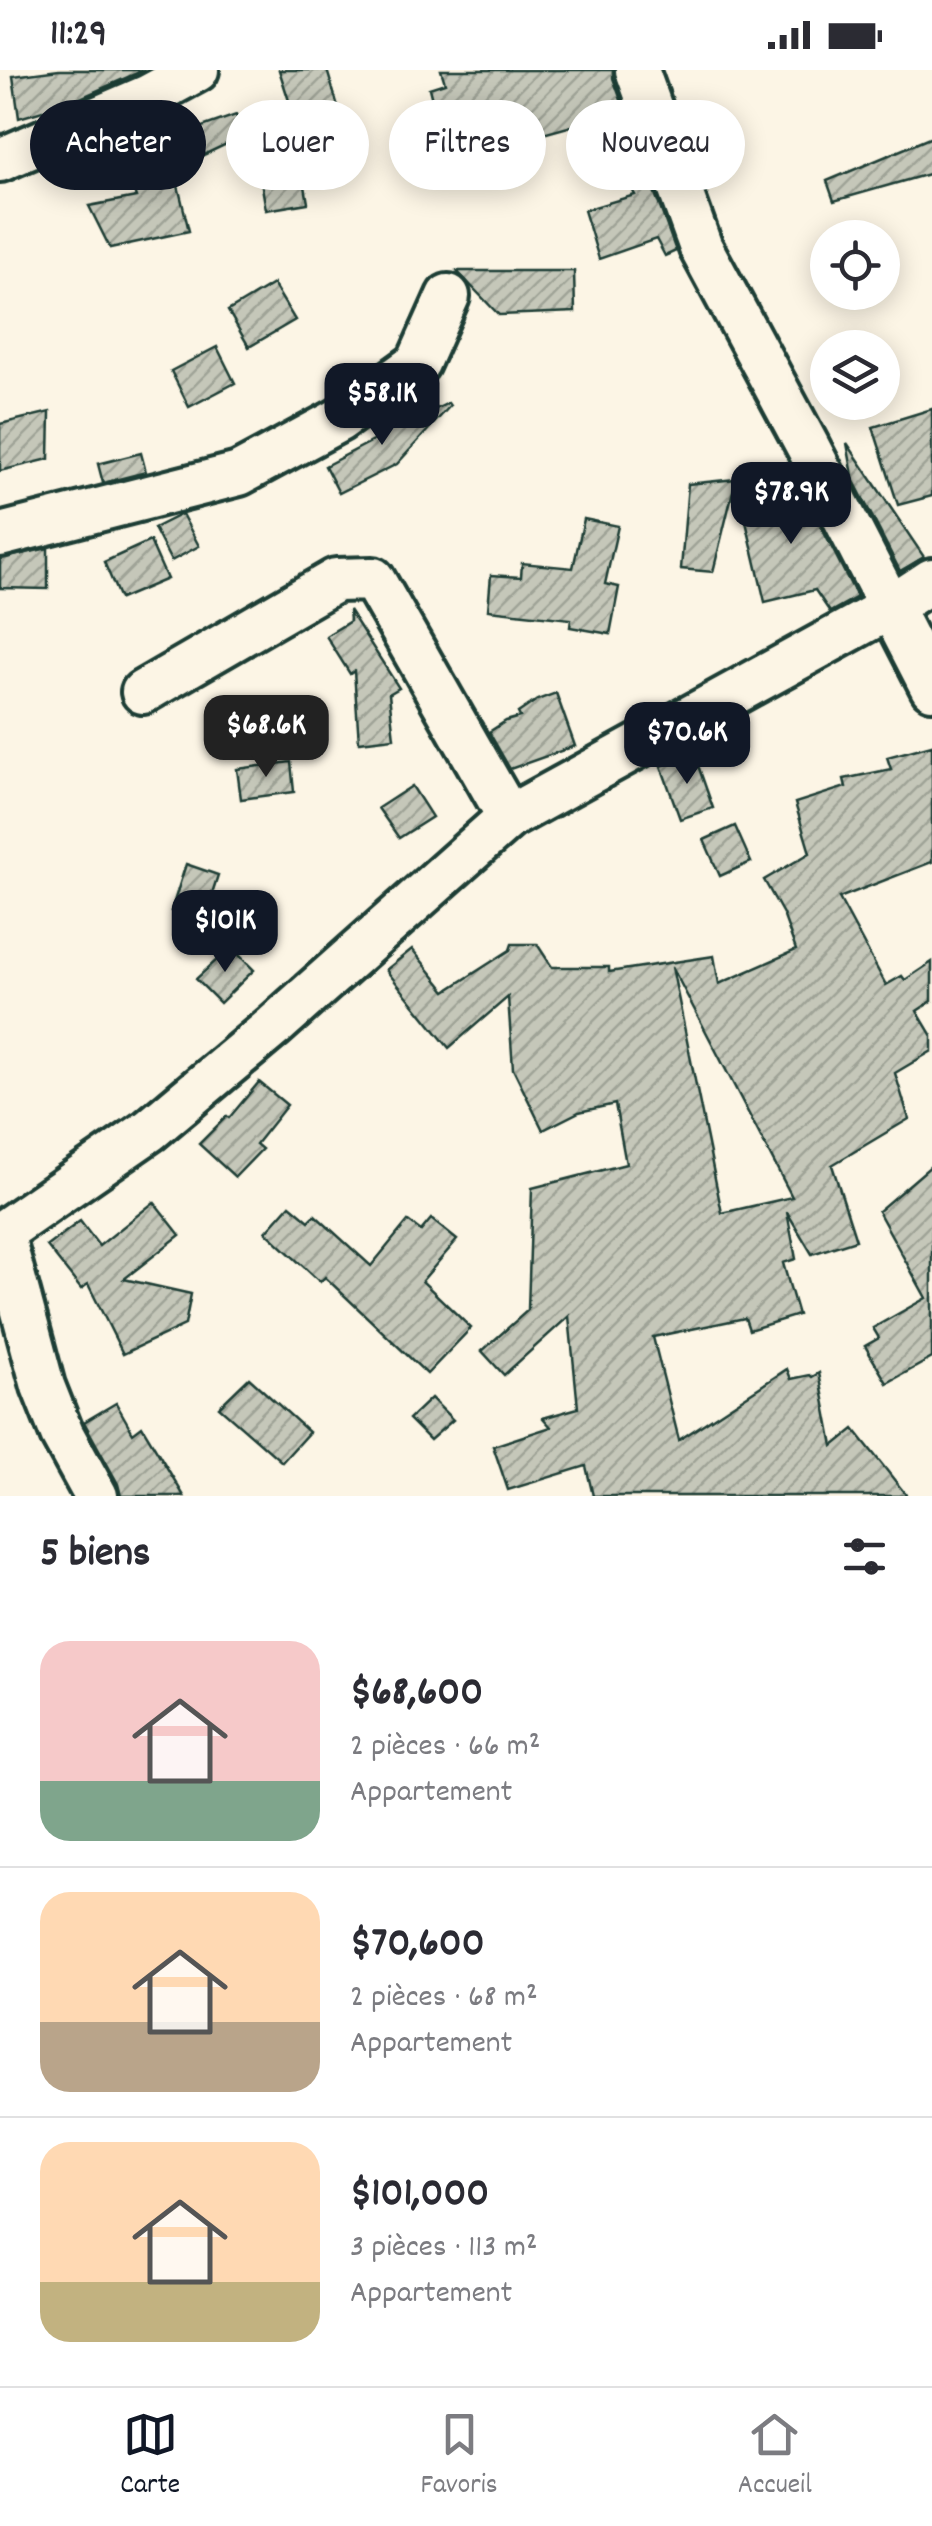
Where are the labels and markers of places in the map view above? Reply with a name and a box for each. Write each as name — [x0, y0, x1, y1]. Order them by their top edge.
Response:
pin: $58.1K — [301, 363, 463, 448]
pin: $78.9K — [710, 462, 872, 547]
pin: $68.6K — [185, 695, 347, 780]
pin: $70.6K — [606, 702, 768, 787]
pin: $101K — [155, 890, 295, 975]

